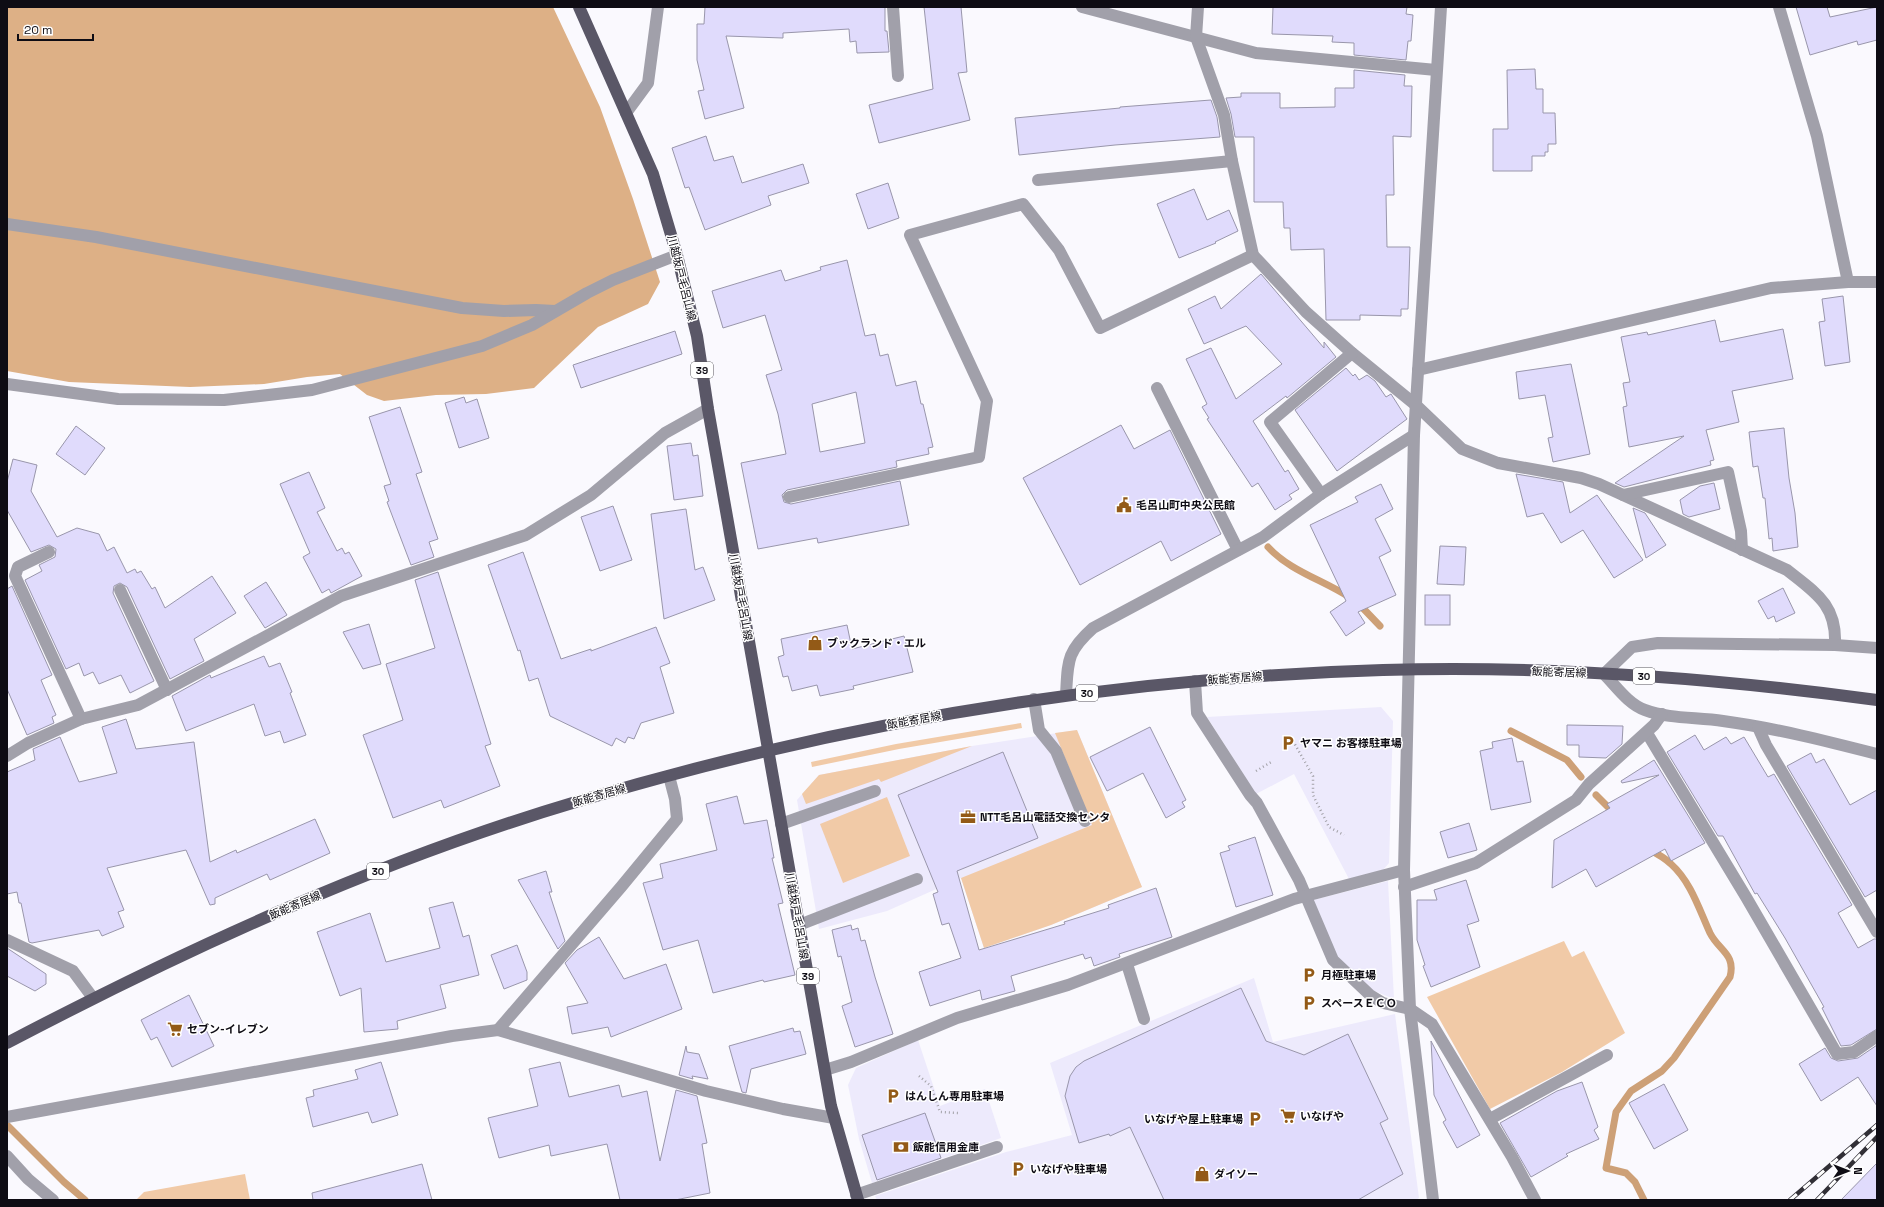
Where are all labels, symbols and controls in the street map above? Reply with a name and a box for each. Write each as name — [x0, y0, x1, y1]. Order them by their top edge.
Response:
scale bar — [18, 16, 93, 42]
text: 20 m — [24, 22, 52, 38]
street label: 川越坂戸毛呂山線 — [665, 234, 699, 322]
road number: 39 — [691, 362, 713, 378]
public building icon: 毛呂山町中央公民館 — [1115, 496, 1133, 514]
place label: 毛呂山町中央公民館 — [1136, 498, 1235, 512]
street label: 川越坂戸毛呂山線 — [726, 552, 756, 642]
shop icon: ブックランド・エル — [806, 634, 824, 652]
place label: ブックランド・エル — [827, 636, 926, 650]
street label: 飯能寄居線 — [1531, 664, 1587, 680]
road number: 30 — [1633, 668, 1655, 684]
street label: 飯能寄居線 — [1207, 669, 1263, 687]
road number: 30 — [1076, 685, 1098, 701]
street label: 飯能寄居線 — [886, 708, 942, 732]
parking icon: ヤマニ お客様駐車場 — [1279, 734, 1297, 752]
place label: ヤマニ お客様駐車場 — [1300, 736, 1402, 750]
street label: 飯能寄居線 — [571, 781, 627, 809]
office icon: NTT毛呂山電話交換センタ — [959, 808, 977, 826]
place label: NTT毛呂山電話交換センタ — [980, 810, 1110, 824]
road number: 30 — [367, 863, 389, 879]
street label: 川越坂戸毛呂山線 — [782, 871, 812, 961]
street label: 飯能寄居線 — [267, 888, 323, 922]
parking icon: 月極駐車場 — [1300, 966, 1318, 984]
road number: 39 — [797, 968, 819, 984]
place label: 月極駐車場 — [1321, 968, 1376, 982]
parking icon: スペースＥＣＯ — [1300, 994, 1318, 1012]
place label: スペースＥＣＯ — [1321, 996, 1397, 1010]
supermarket icon: セブン-イレブン — [166, 1020, 184, 1038]
place label: セブン-イレブン — [187, 1022, 269, 1036]
parking icon: はんしん専用駐車場 — [884, 1087, 902, 1105]
place label: はんしん専用駐車場 — [905, 1089, 1004, 1103]
supermarket icon: いなげや — [1279, 1107, 1297, 1125]
place label: いなげや — [1300, 1109, 1344, 1123]
parking icon: いなげや屋上駐車場 — [1246, 1110, 1264, 1128]
place label: いなげや屋上駐車場 — [1144, 1112, 1243, 1126]
bank icon: 飯能信用金庫 — [892, 1138, 910, 1156]
place label: 飯能信用金庫 — [912, 1140, 979, 1154]
north arrow — [1828, 1151, 1868, 1191]
parking icon: いなげや駐車場 — [1009, 1160, 1027, 1178]
place label: いなげや駐車場 — [1030, 1162, 1107, 1176]
shop icon: ダイソー — [1193, 1165, 1211, 1183]
place label: ダイソー — [1214, 1167, 1258, 1181]
text: N — [1851, 1167, 1865, 1175]

